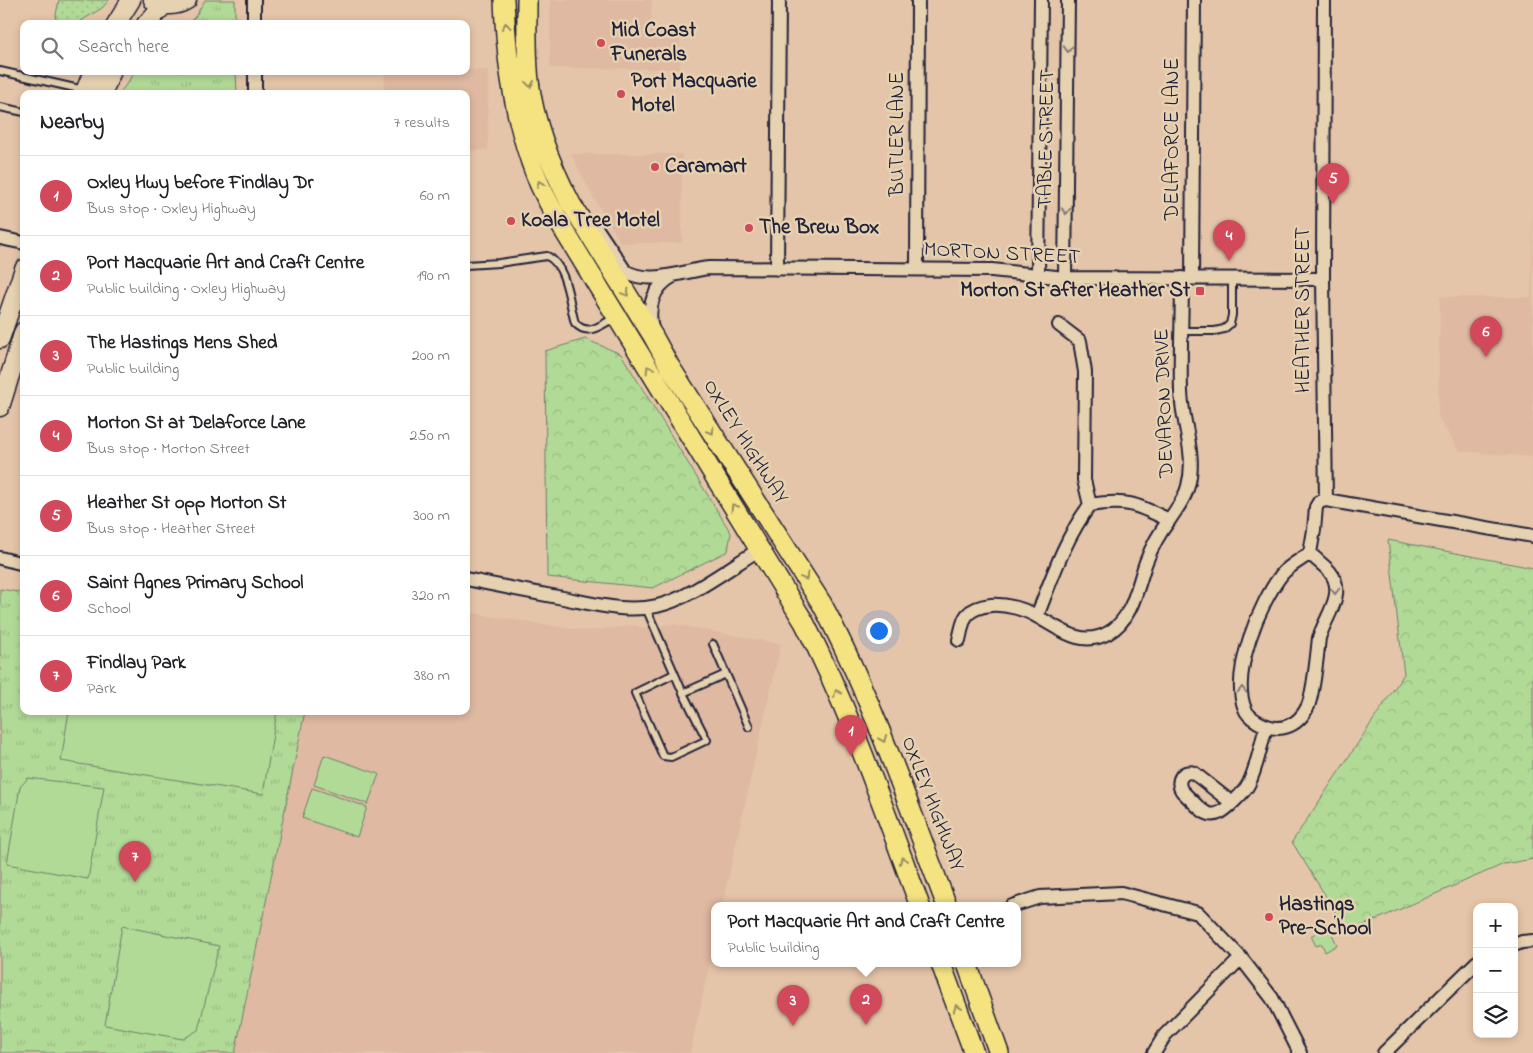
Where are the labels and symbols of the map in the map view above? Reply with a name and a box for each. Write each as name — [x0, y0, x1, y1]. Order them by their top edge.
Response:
place label: Mid Coast Funerals — [610, 16, 697, 70]
one-way arrow — [500, 21, 511, 29]
marker: Mid Coast Funerals — [595, 37, 607, 49]
one-way arrow — [1063, 45, 1073, 53]
street label: DELAFORCE LANE — [1158, 58, 1188, 221]
place label: Port Macquarie Motel — [631, 67, 757, 121]
street label: TABLE STREET — [1031, 69, 1063, 209]
street label: BUTLER LANE — [883, 72, 913, 197]
one-way arrow — [524, 80, 535, 88]
marker: Port Macquarie Motel — [615, 88, 627, 100]
place label: Caramart — [665, 152, 748, 182]
marker: Caramart — [649, 161, 661, 173]
pin: 5 — [1317, 163, 1349, 204]
one-way arrow — [536, 180, 547, 189]
place label: Koala Tree Motel — [521, 206, 660, 236]
one-way arrow — [1061, 208, 1071, 215]
place label: The Brew Box — [759, 213, 879, 243]
marker: Koala Tree Motel — [505, 215, 517, 227]
pin: 4 — [1213, 220, 1245, 261]
marker: The Brew Box — [743, 222, 755, 234]
street label: HEATHER STREET — [1289, 227, 1319, 393]
street label: MORTON STREET — [923, 235, 1081, 273]
place label: Morton St after Heather St — [960, 276, 1191, 306]
marker: Morton St after Heather St — [1194, 285, 1206, 297]
one-way arrow — [620, 287, 630, 296]
pin: 6 — [1470, 316, 1502, 357]
street label: DEVARON DRIVE — [1147, 328, 1183, 479]
one-way arrow — [646, 365, 656, 374]
street label: OXLEY HIGHWAY — [695, 374, 795, 510]
one-way arrow — [705, 426, 714, 435]
one-way arrow — [731, 503, 741, 512]
one-way arrow — [799, 572, 809, 581]
one-way arrow — [1330, 588, 1340, 596]
your location — [866, 618, 892, 644]
one-way arrow — [1237, 686, 1247, 694]
one-way arrow — [833, 689, 844, 698]
pin: 1 — [835, 715, 867, 756]
street label: OXLEY HIGHWAY — [893, 732, 972, 876]
one-way arrow — [876, 734, 887, 743]
pin: 7 — [119, 841, 151, 882]
one-way arrow — [899, 857, 909, 865]
place label: Hastings Pre-School — [1279, 890, 1372, 944]
marker: Hastings Pre-School — [1263, 911, 1275, 923]
pin: 2 — [850, 984, 882, 1025]
pin: 3 — [777, 985, 809, 1026]
one-way arrow — [953, 1005, 963, 1013]

